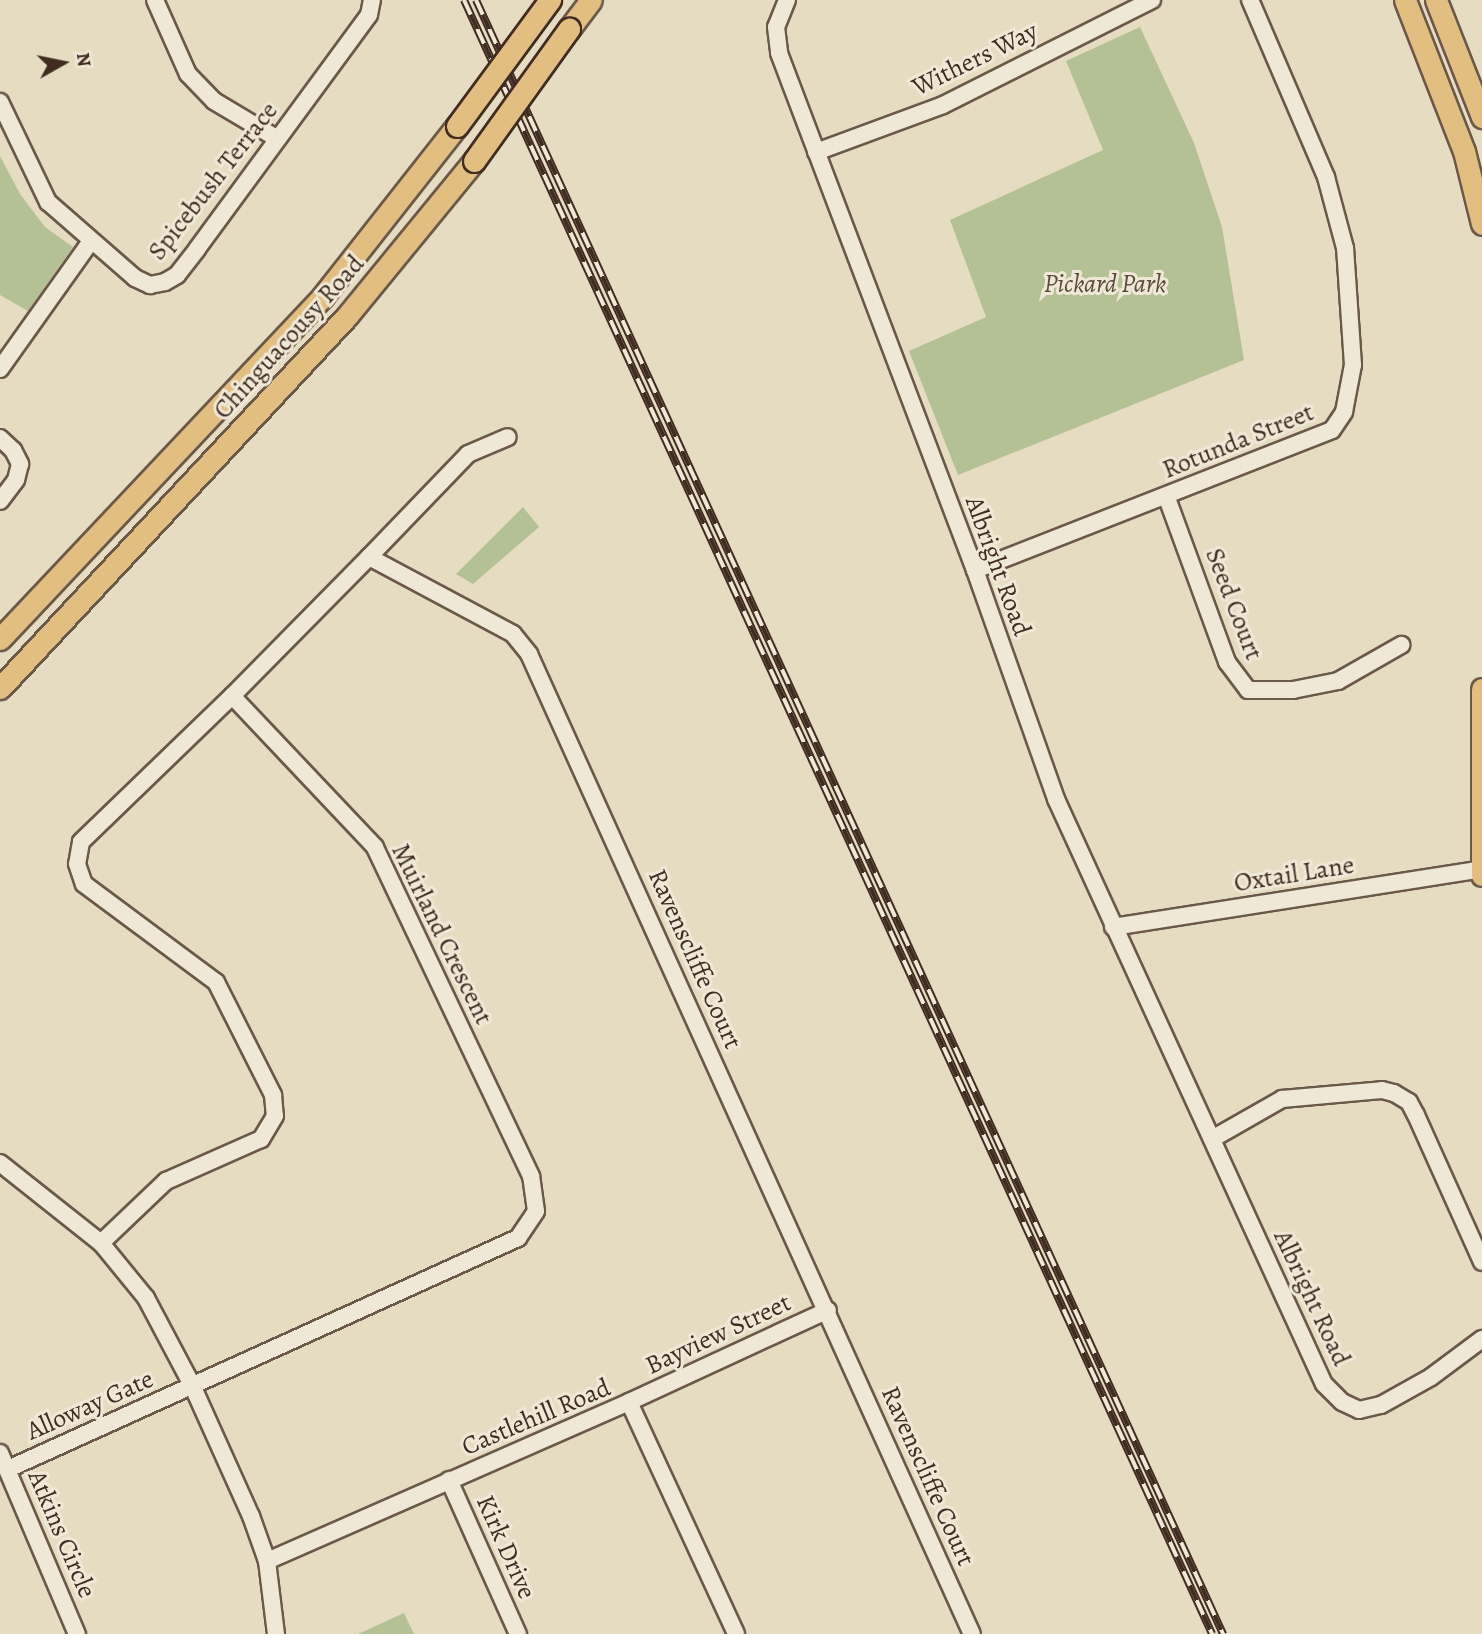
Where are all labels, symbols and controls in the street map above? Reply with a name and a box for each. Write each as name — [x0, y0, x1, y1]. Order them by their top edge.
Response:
street label: Withers Way — [907, 15, 1043, 103]
north arrow — [28, 28, 98, 98]
text: N — [70, 51, 98, 69]
street label: Spicebush Terrace — [142, 96, 284, 266]
street label: Chinguacousy Road — [207, 249, 371, 425]
park label: Pickard Park — [1044, 268, 1166, 300]
street label: Rotunda Street — [1158, 397, 1318, 485]
street label: Albright Road — [958, 492, 1038, 640]
street label: Seed Court — [1198, 544, 1270, 664]
street label: Muirland Crescent — [385, 838, 499, 1030]
street label: Oxtail Lane — [1232, 849, 1356, 899]
street label: Ravenscliffe Court — [641, 864, 749, 1054]
street label: Albright Road — [1267, 1225, 1357, 1371]
street label: Bayview Street — [640, 1287, 796, 1381]
street label: Alloway Gate — [22, 1363, 158, 1447]
street label: Castlehill Road — [457, 1372, 615, 1462]
street label: Ravenscliffe Court — [874, 1381, 982, 1571]
street label: Atkins Circle — [21, 1465, 103, 1603]
street label: Kirk Drive — [469, 1490, 543, 1604]

